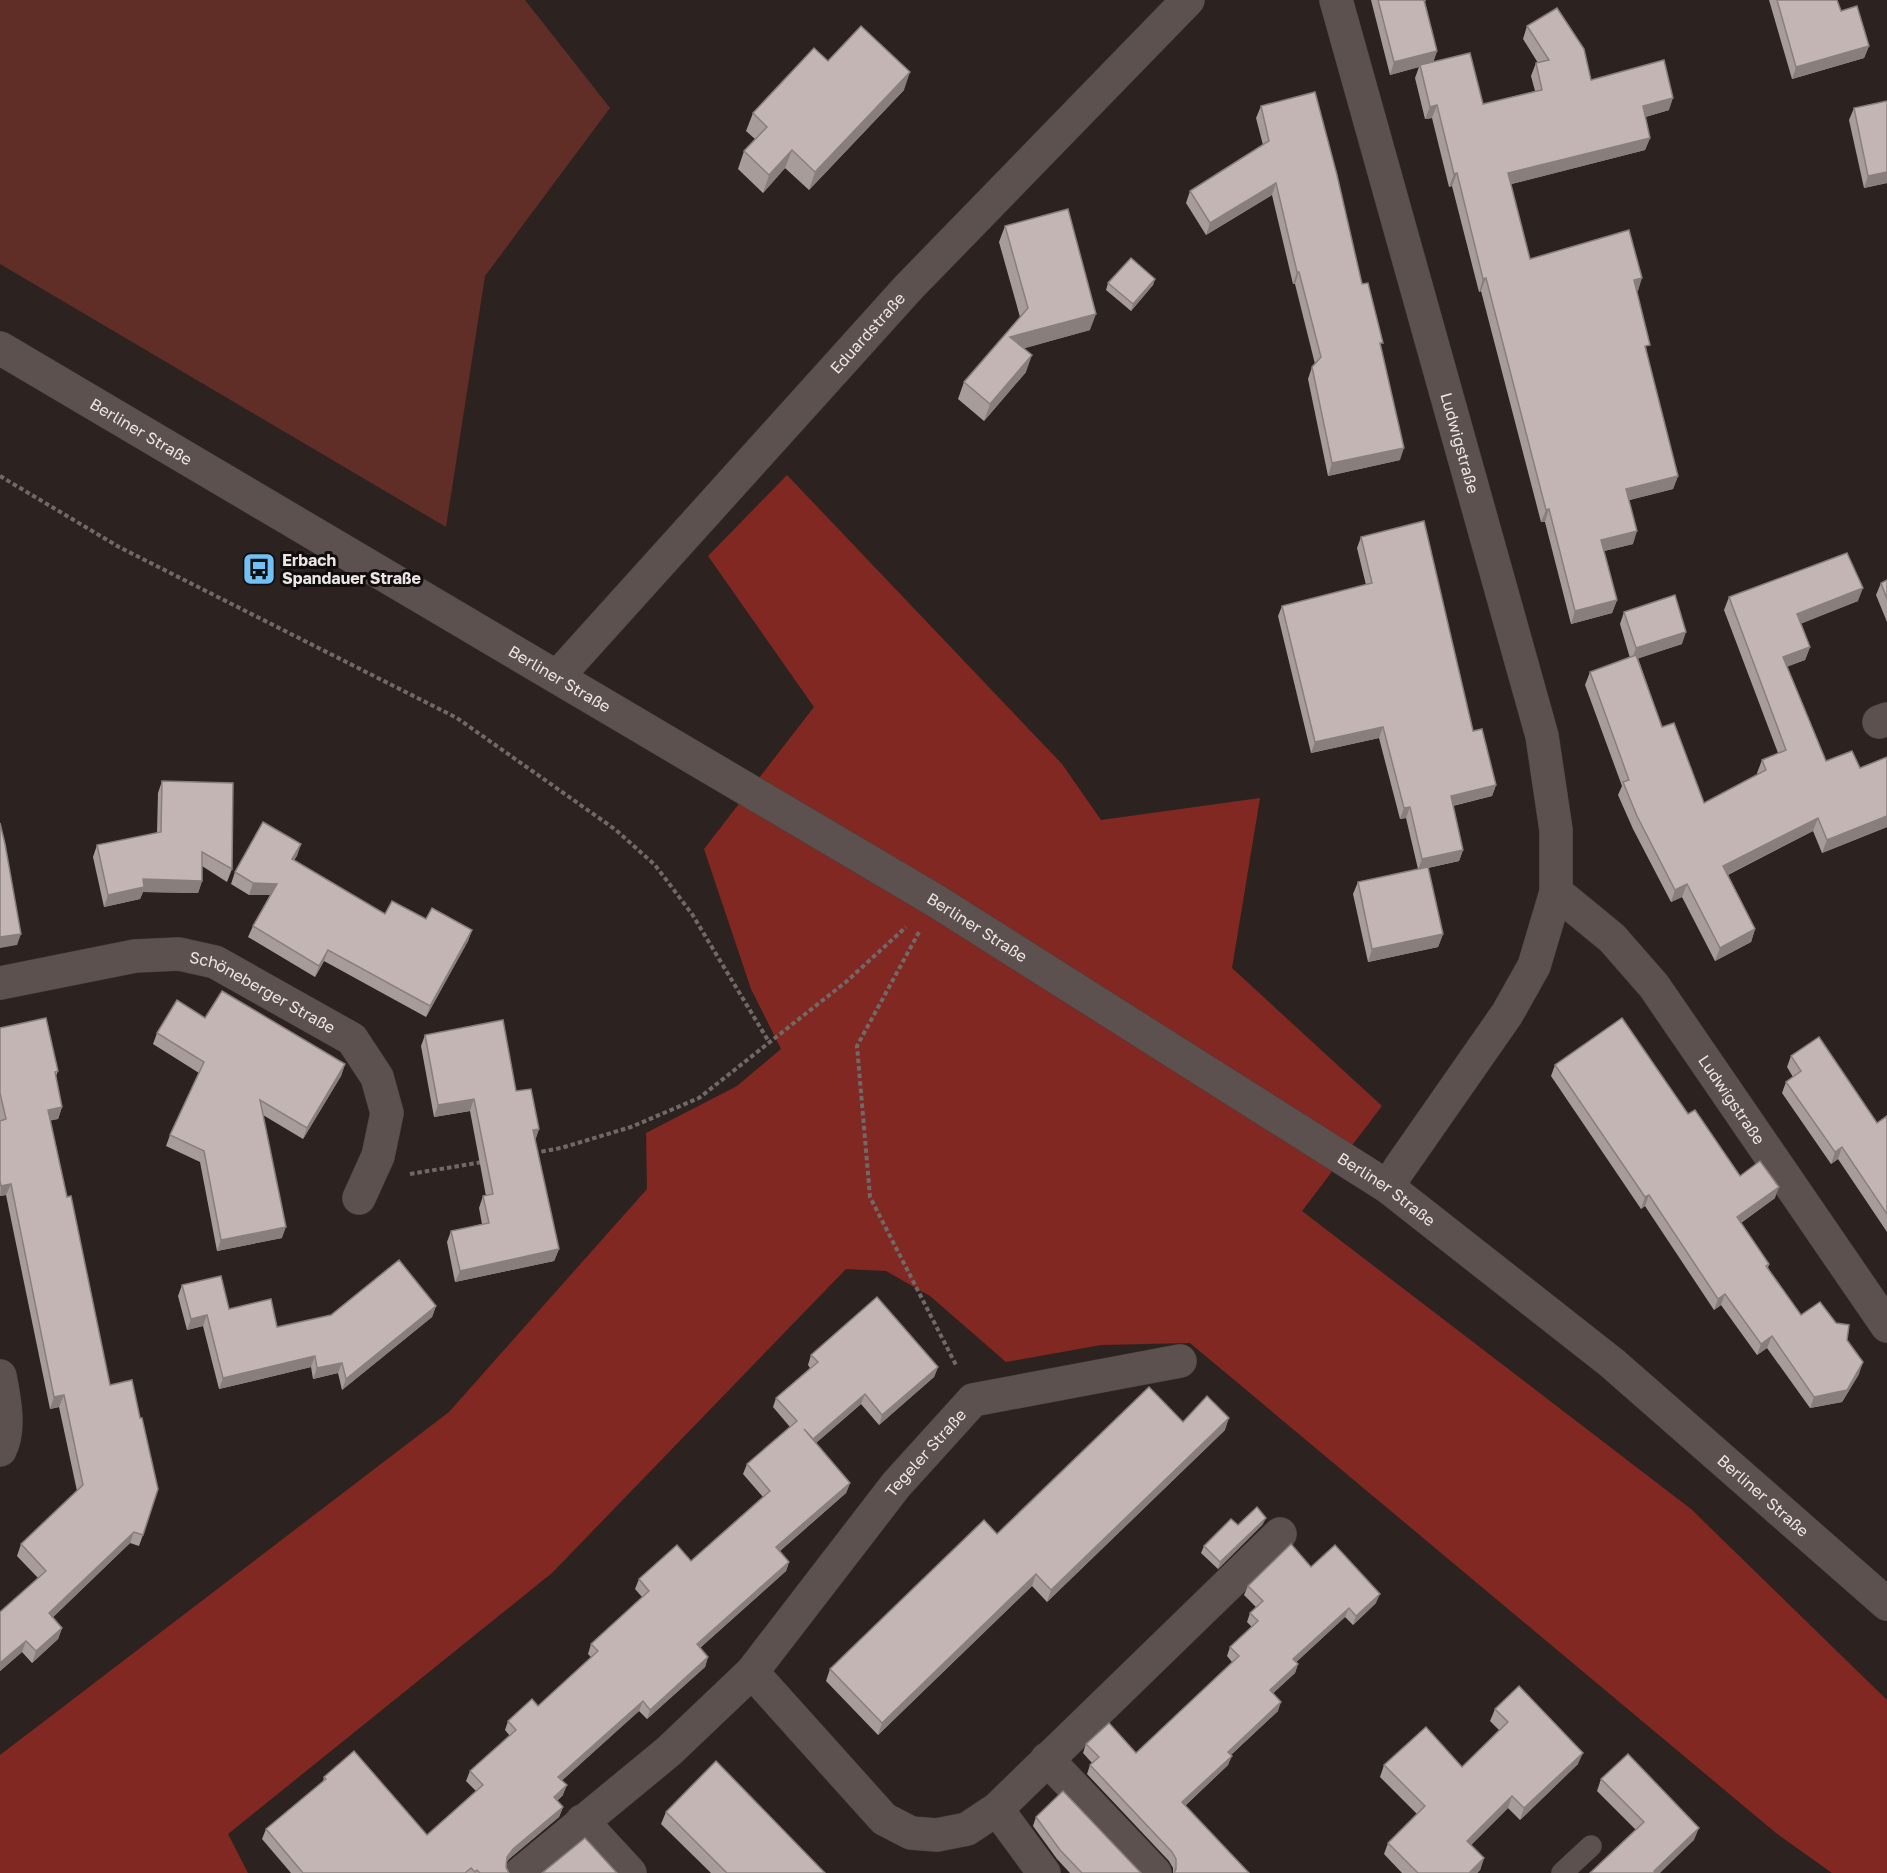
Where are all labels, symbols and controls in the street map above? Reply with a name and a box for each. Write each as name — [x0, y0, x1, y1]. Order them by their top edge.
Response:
street label: Eduardstraße — [826, 288, 909, 378]
street label: Ludwigstraße — [1436, 390, 1484, 496]
street label: Berliner Straße — [87, 394, 196, 469]
place label: Erbach Spandauer Straße — [282, 550, 421, 588]
bus stop icon: Erbach Spandauer Straße — [241, 551, 277, 587]
street label: Berliner Straße — [505, 641, 614, 717]
street label: Berliner Straße — [923, 888, 1031, 966]
street label: Schöneberger Straße — [188, 947, 339, 1038]
street label: Ludwigstraße — [1694, 1051, 1770, 1148]
street label: Berliner Straße — [1334, 1148, 1439, 1230]
street label: Tegeler Straße — [881, 1405, 970, 1501]
street label: Berliner Straße — [1713, 1450, 1813, 1541]

